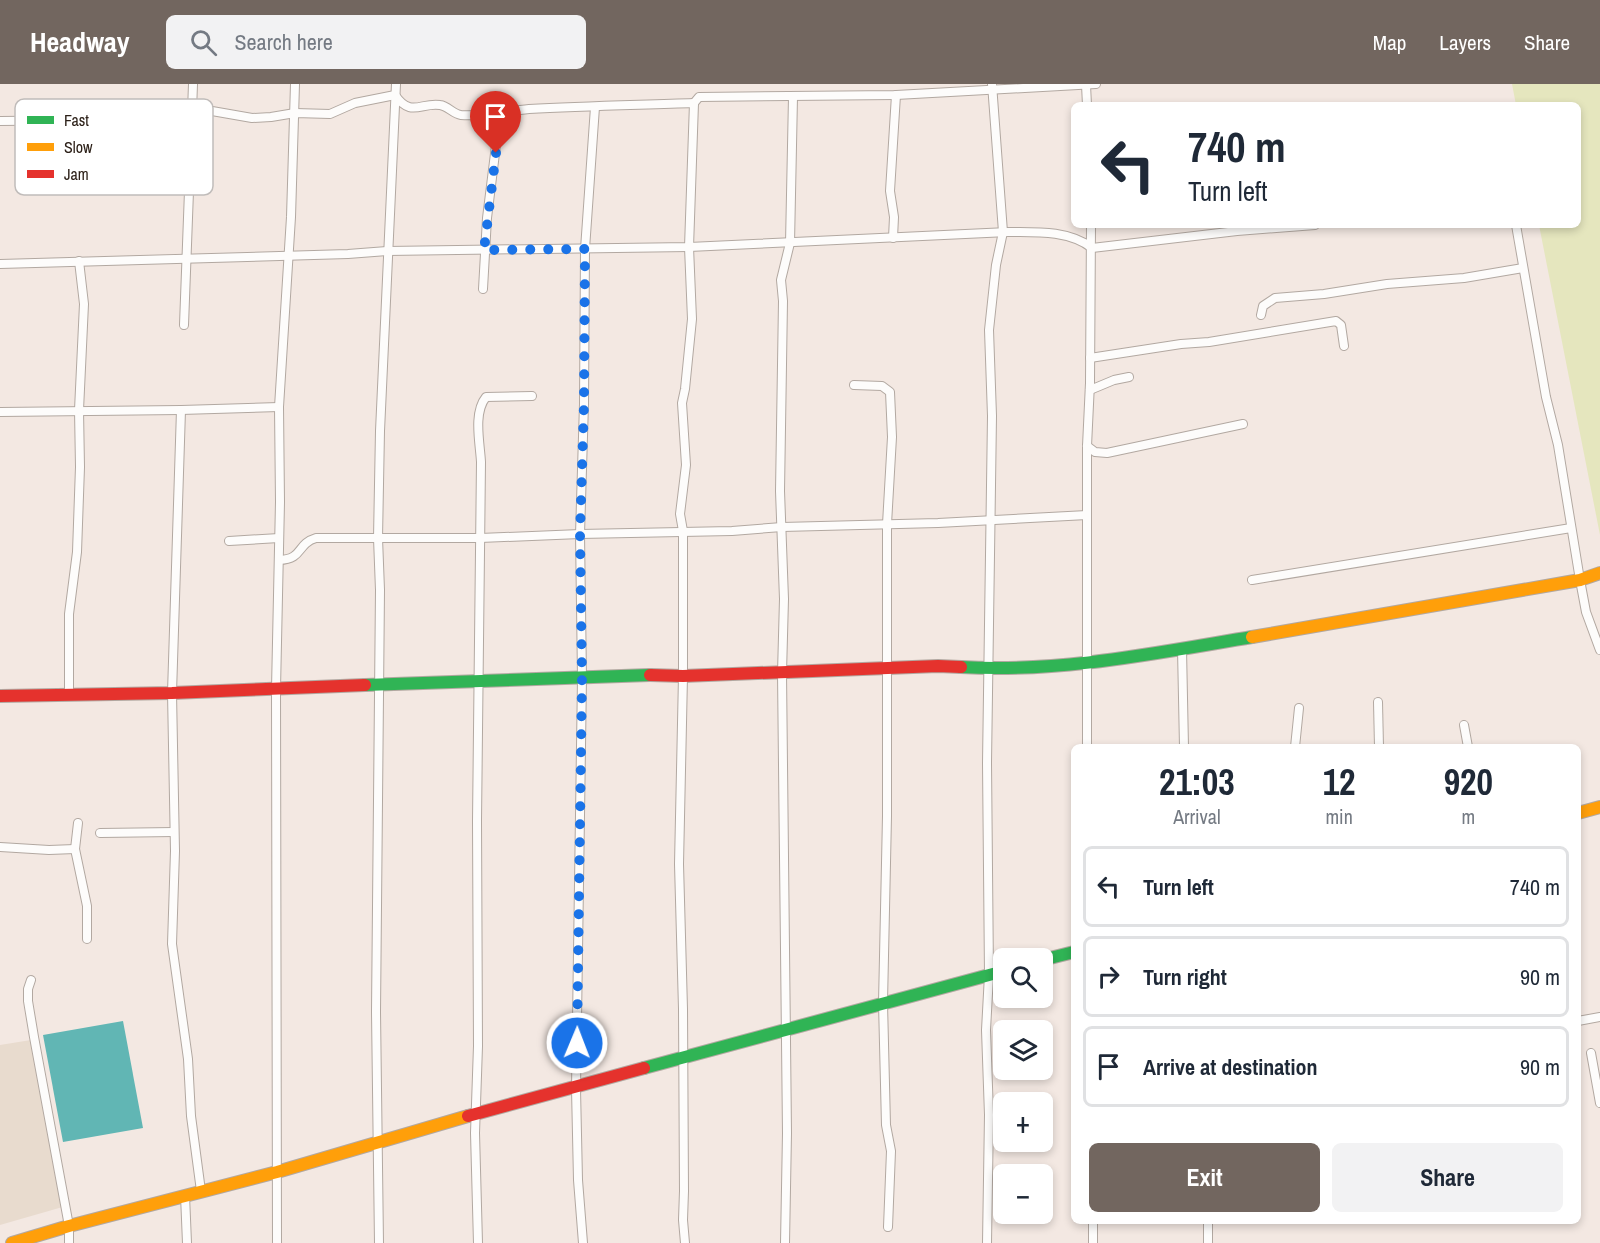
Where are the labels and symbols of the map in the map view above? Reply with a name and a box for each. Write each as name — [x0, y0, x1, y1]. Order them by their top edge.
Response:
pin — [470, 91, 521, 153]
legend — [15, 99, 213, 195]
text: Fast — [64, 109, 89, 131]
text: Slow — [64, 136, 93, 158]
text: Jam — [64, 163, 89, 185]
position arrow — [545, 1011, 609, 1075]

